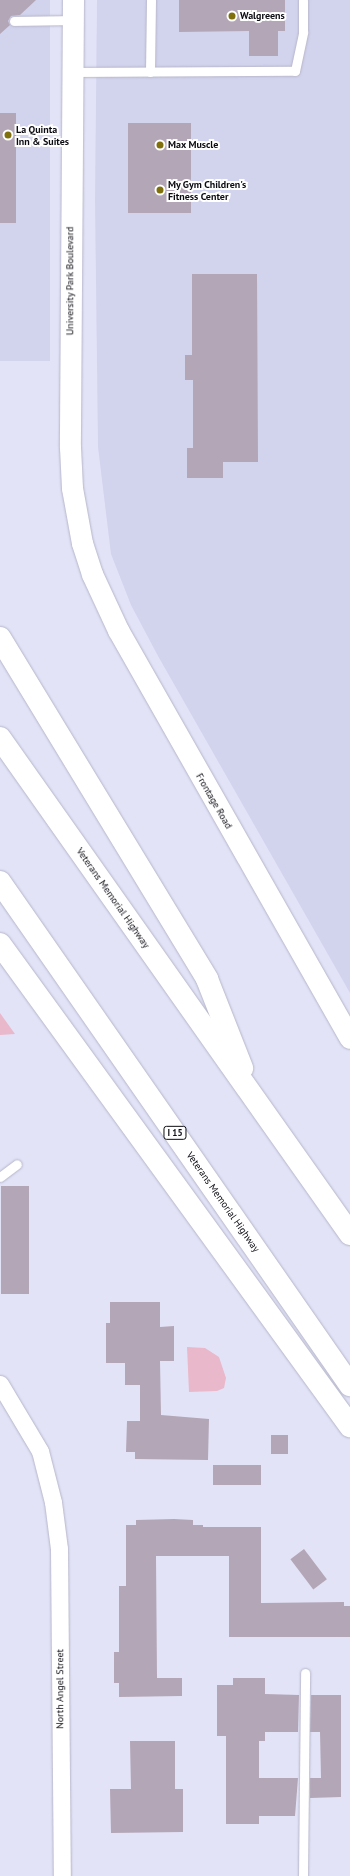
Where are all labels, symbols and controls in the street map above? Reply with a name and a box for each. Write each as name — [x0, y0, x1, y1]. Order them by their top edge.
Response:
place label: Walgreens — [240, 10, 285, 22]
marker: Walgreens — [227, 11, 237, 21]
place label: La Quinta Inn & Suites — [16, 123, 69, 146]
marker: La Quinta Inn & Suites — [3, 130, 13, 140]
place label: Max Muscle — [168, 139, 219, 151]
marker: Max Muscle — [155, 140, 165, 150]
place label: My Gym Children's Fitness Center — [168, 178, 247, 202]
marker: My Gym Children's Fitness Center — [155, 185, 165, 195]
street label: University Park Boulevard — [64, 226, 76, 336]
street label: Frontage Road — [193, 771, 235, 831]
street label: Veterans Memorial Highway — [74, 846, 152, 950]
road number: I 15 — [163, 1126, 187, 1140]
street label: Veterans Memorial Highway — [184, 1150, 262, 1254]
street label: North Angel Street — [54, 1649, 66, 1729]

